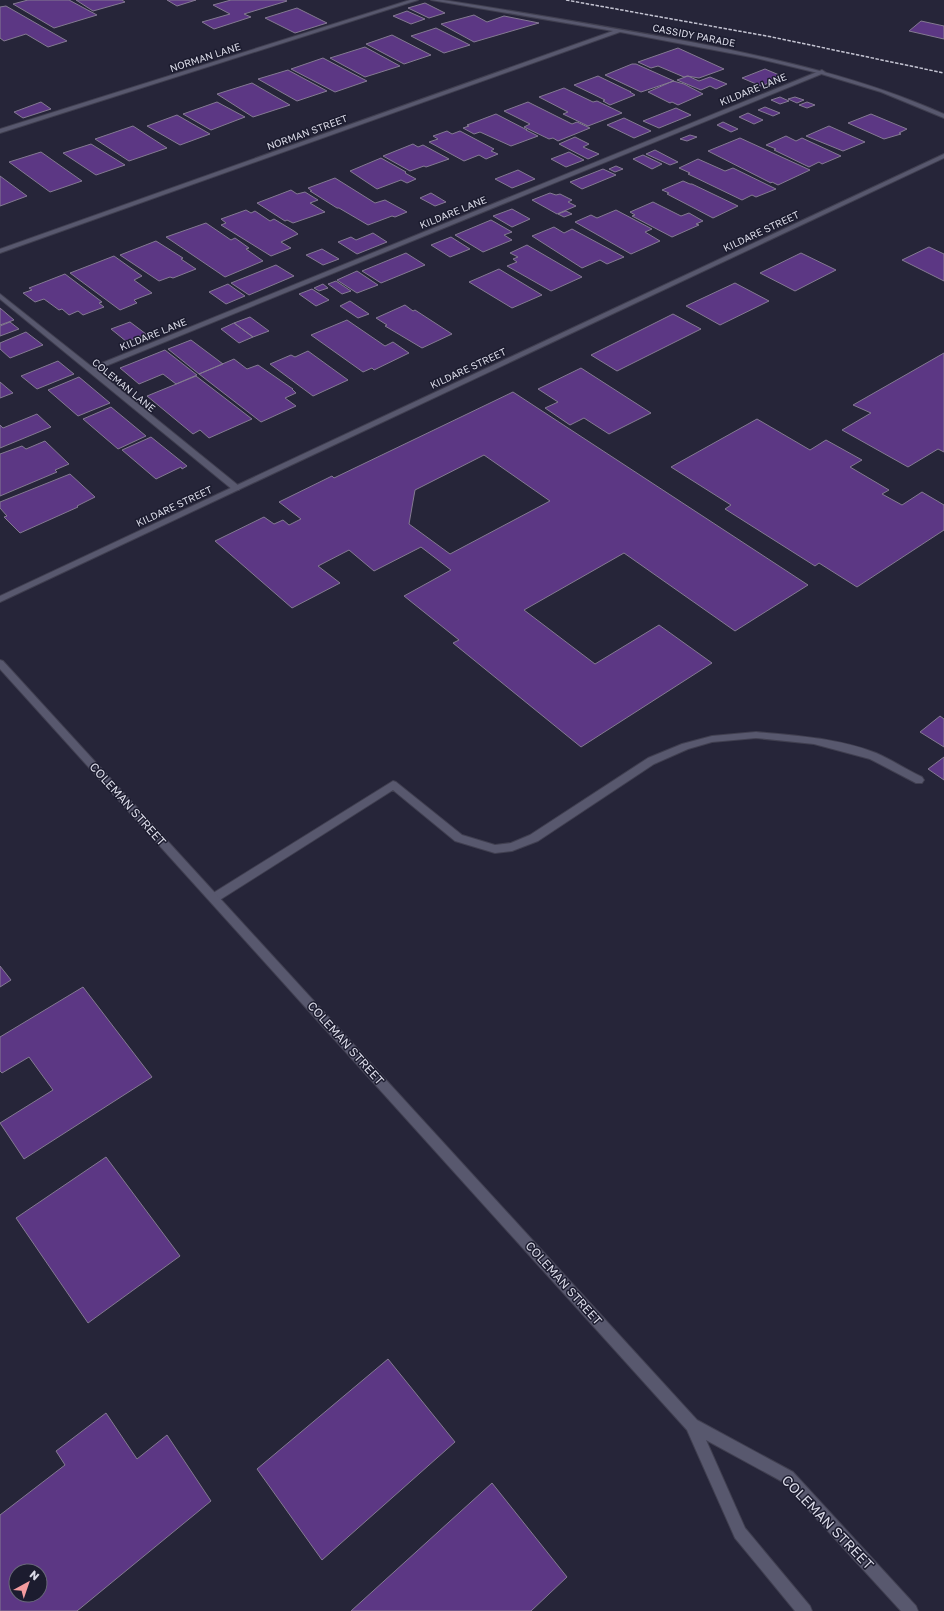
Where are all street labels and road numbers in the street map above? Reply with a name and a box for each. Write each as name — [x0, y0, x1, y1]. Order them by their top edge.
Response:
street label: CASSIDY PARADE — [652, 21, 736, 49]
street label: NORMAN LANE — [168, 40, 242, 74]
street label: KILDARE LANE — [718, 70, 788, 108]
street label: NORMAN STREET — [265, 112, 349, 152]
street label: KILDARE LANE — [418, 193, 488, 231]
street label: KILDARE STREET — [721, 208, 801, 254]
street label: KILDARE LANE — [118, 315, 188, 353]
street label: KILDARE STREET — [428, 345, 508, 391]
street label: COLEMAN LANE — [90, 356, 158, 414]
street label: KILDARE STREET — [134, 483, 214, 529]
street label: COLEMAN STREET — [87, 759, 170, 849]
street label: COLEMAN STREET — [305, 998, 388, 1088]
street label: COLEMAN STREET — [523, 1238, 606, 1328]
street label: COLEMAN STREET — [779, 1471, 878, 1573]

